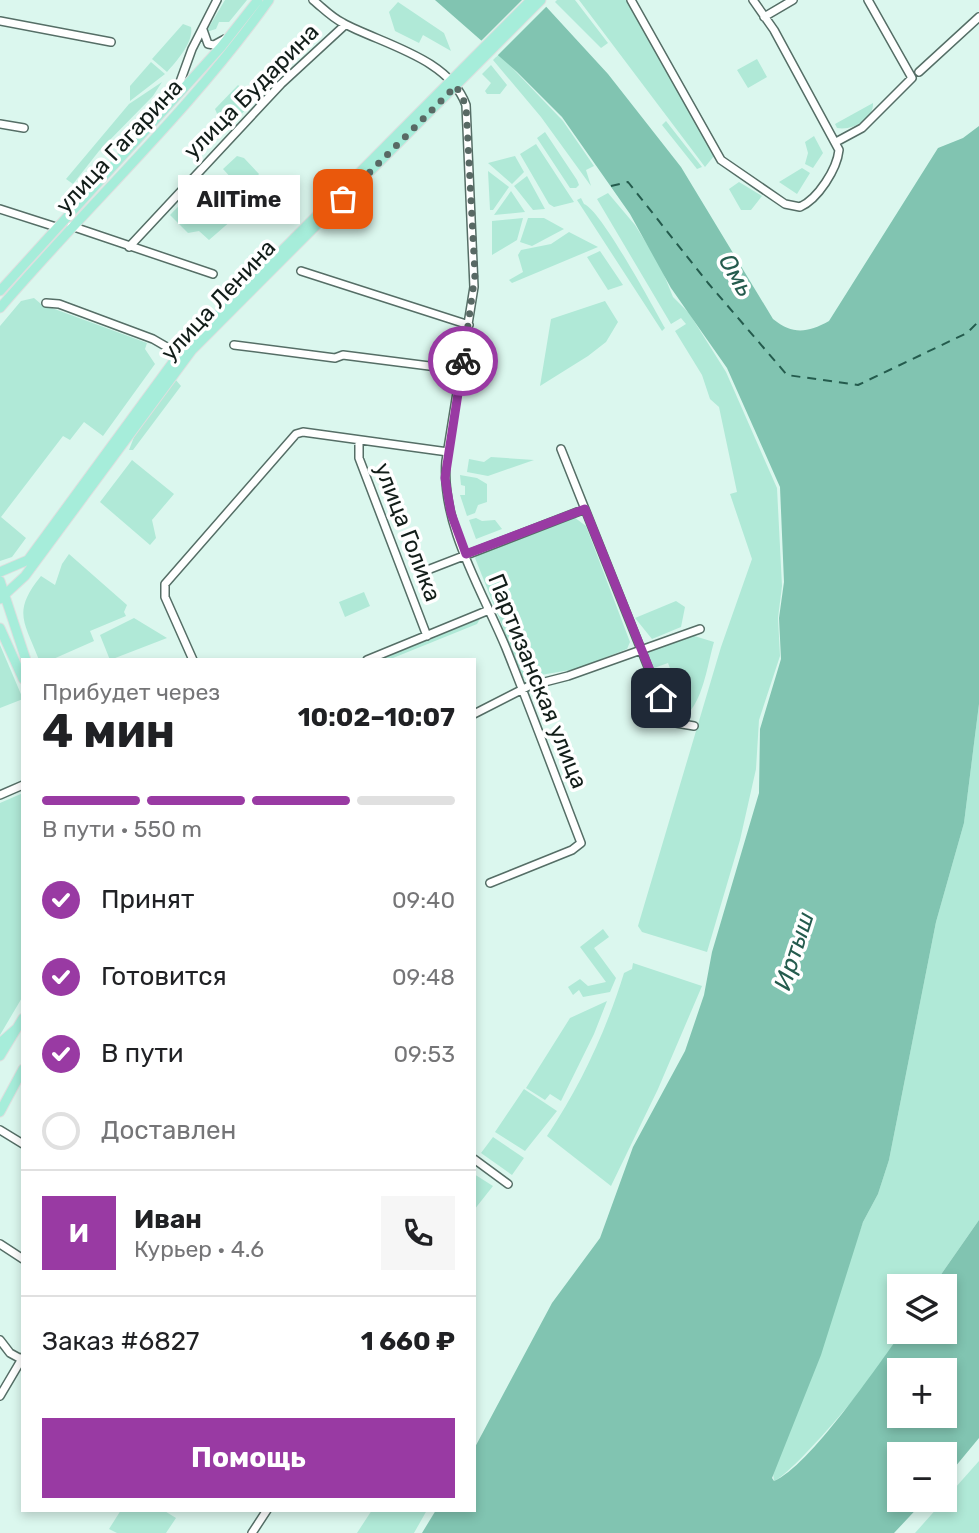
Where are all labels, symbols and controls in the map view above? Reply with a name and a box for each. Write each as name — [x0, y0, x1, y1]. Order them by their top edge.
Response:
street label: улица Бударина — [177, 17, 325, 165]
street label: улица Гагарина — [50, 73, 188, 219]
pin — [313, 169, 373, 229]
callout: AllTime — [178, 174, 301, 224]
icon: bag — [324, 180, 362, 218]
text: AllTime — [197, 185, 281, 213]
street label: улица Ленина — [155, 234, 281, 366]
water label: Омь — [713, 249, 759, 301]
courier — [428, 326, 498, 396]
icon: bike — [444, 342, 482, 380]
street label: улица Голика — [369, 459, 447, 605]
street label: Партизанская улица — [482, 570, 594, 792]
pin — [631, 668, 691, 728]
text: Прибудет через — [42, 678, 220, 706]
icon: home — [642, 679, 680, 717]
text: 10:02–10:07 — [298, 702, 455, 733]
text: 4 мин — [42, 704, 175, 759]
text: В пути · 550 m — [42, 815, 202, 843]
icon: check — [42, 881, 80, 919]
text: Принят — [101, 884, 194, 915]
text: 09:40 — [392, 886, 455, 914]
water label: Иртыш — [768, 908, 820, 994]
icon: check — [42, 958, 80, 996]
text: Готовится — [101, 961, 227, 992]
text: 09:48 — [392, 963, 455, 991]
icon: check — [42, 1035, 80, 1073]
text: В пути — [101, 1038, 184, 1069]
text: 09:53 — [393, 1040, 455, 1068]
text: Доставлен — [101, 1115, 236, 1146]
button: phone — [381, 1196, 455, 1270]
text: Иван — [134, 1204, 202, 1235]
text: И — [69, 1218, 89, 1249]
text: Курьер · 4.6 — [134, 1235, 264, 1263]
map controls — [887, 1274, 957, 1512]
button: layers — [887, 1274, 957, 1344]
text: Заказ #6827 — [42, 1326, 199, 1357]
text: 1 660 ₽ — [361, 1326, 455, 1357]
button: + — [887, 1358, 957, 1428]
button: Помощь — [42, 1418, 455, 1498]
button: − — [887, 1442, 957, 1512]

